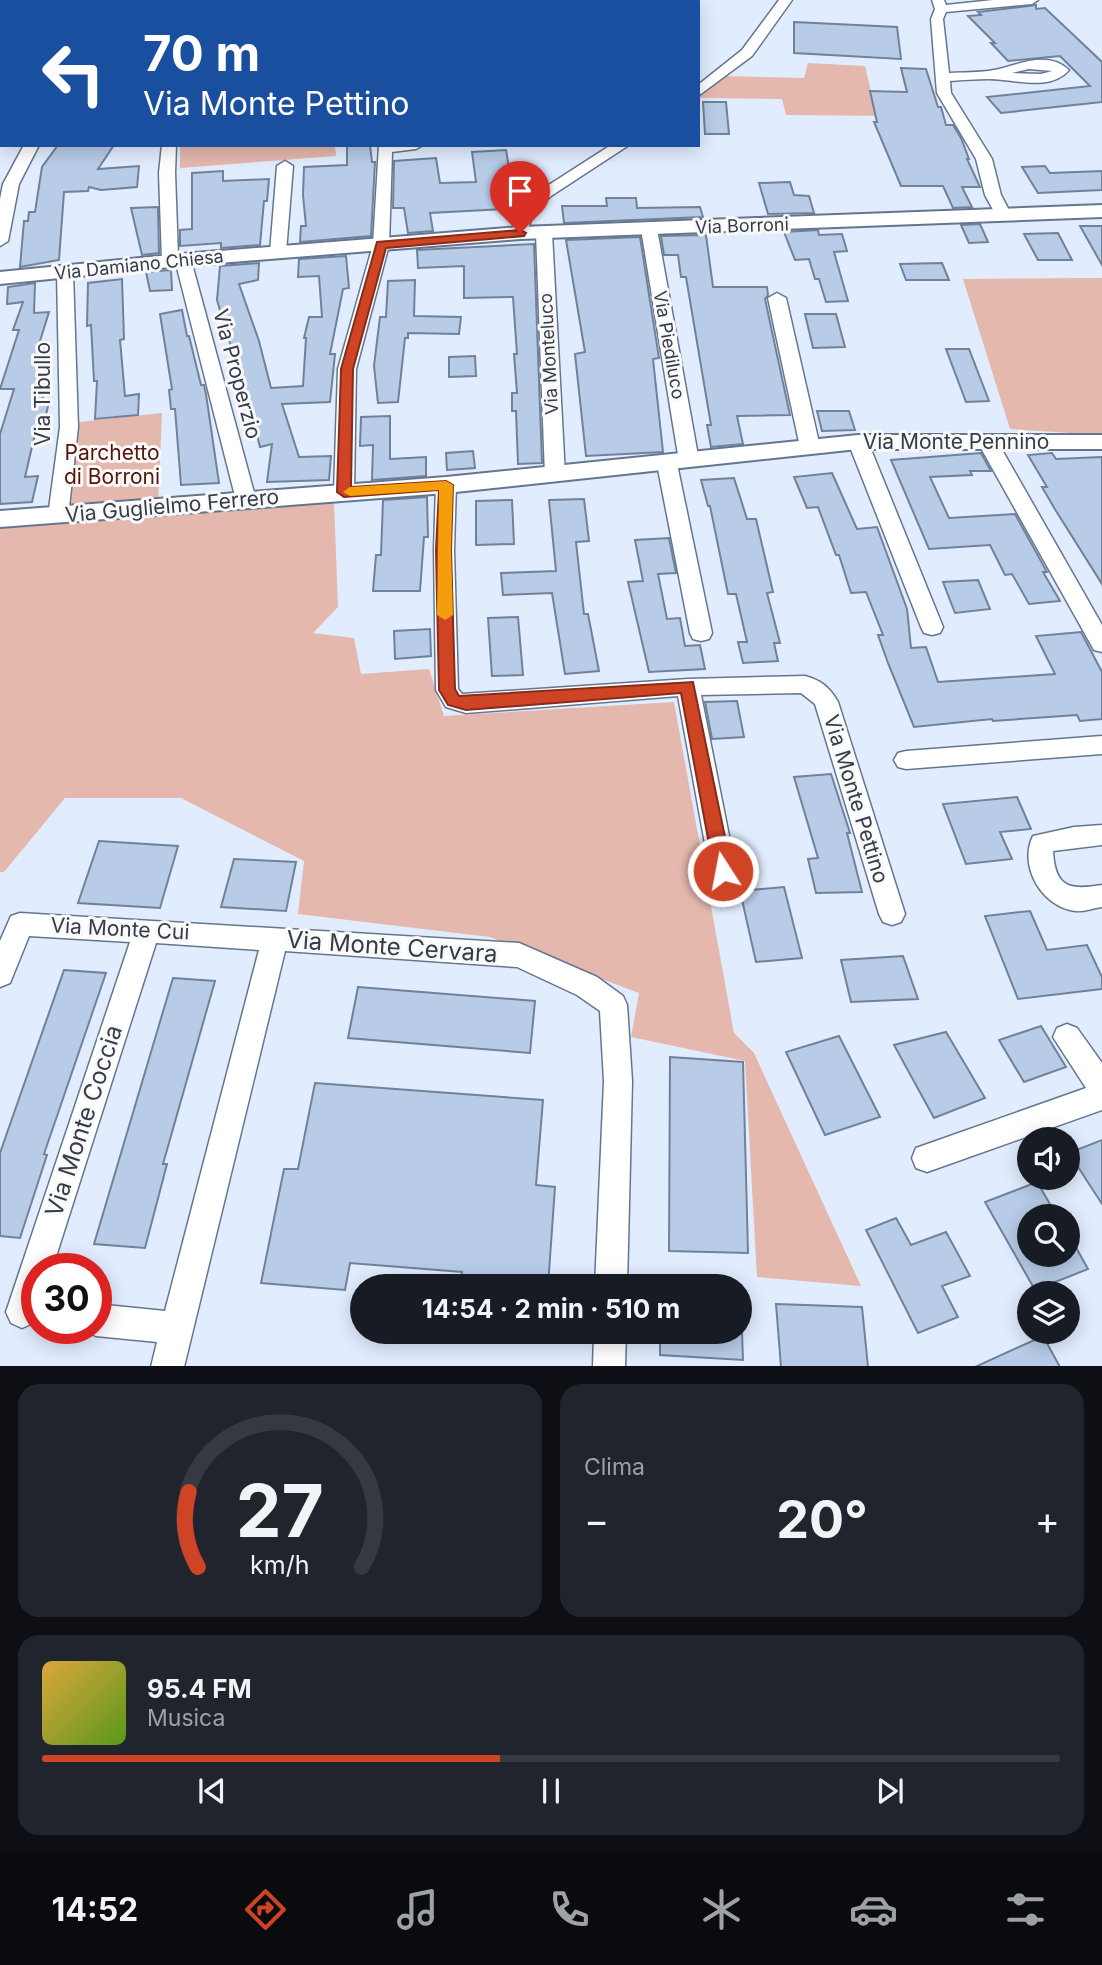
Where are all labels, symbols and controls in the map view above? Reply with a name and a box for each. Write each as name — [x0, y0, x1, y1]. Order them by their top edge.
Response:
text: 70 m — [143, 24, 260, 83]
icon: left — [28, 28, 119, 119]
text: Via Monte Pettino — [143, 84, 410, 123]
pin — [490, 161, 550, 233]
icon: arrive — [501, 172, 539, 210]
street label: Via Borroni — [695, 213, 789, 238]
street label: Via Damiano Chiesa — [53, 245, 225, 284]
street label: Via Piediluco — [650, 289, 689, 401]
street label: Via Monteluco — [535, 293, 562, 415]
street label: Via Properzio — [208, 306, 267, 441]
street label: Via Tibullo — [30, 342, 55, 446]
street label: Via Monte Pennino — [863, 429, 1049, 454]
park label: Parchetto di Borroni — [64, 440, 160, 489]
street label: Via Guglielmo Ferrero — [64, 484, 280, 527]
street label: Via Monte Pettino — [819, 712, 894, 886]
position arrow — [686, 834, 760, 908]
street label: Via Monte Cui — [50, 912, 190, 945]
street label: Via Monte Cervara — [286, 925, 499, 968]
street label: Via Monte Coccia — [39, 1021, 128, 1220]
map controls — [1017, 1127, 1080, 1344]
button: sound — [1017, 1127, 1080, 1190]
button: search — [1017, 1204, 1080, 1267]
speed limit sign: 30 — [21, 1253, 112, 1344]
button: layers — [1017, 1281, 1080, 1344]
text: 14:54 · 2 min · 510 m — [422, 1293, 680, 1324]
text: Clima — [584, 1453, 645, 1481]
text: 27 — [236, 1466, 324, 1555]
text: 20° — [776, 1488, 868, 1551]
text: − — [584, 1497, 609, 1543]
text: + — [1035, 1497, 1060, 1543]
text: km/h — [250, 1549, 310, 1579]
text: 95.4 FM — [147, 1673, 252, 1704]
text: Musica — [147, 1704, 225, 1732]
icon: previous — [193, 1772, 231, 1810]
icon: pause — [532, 1772, 570, 1810]
icon: next — [871, 1772, 909, 1810]
icon: directions — [241, 1885, 290, 1934]
icon: music — [393, 1885, 442, 1934]
icon: phone — [545, 1885, 594, 1934]
icon: climate — [697, 1885, 746, 1934]
icon: car — [849, 1885, 898, 1934]
icon: filters — [1001, 1885, 1050, 1934]
text: 14:52 — [52, 1890, 138, 1929]

